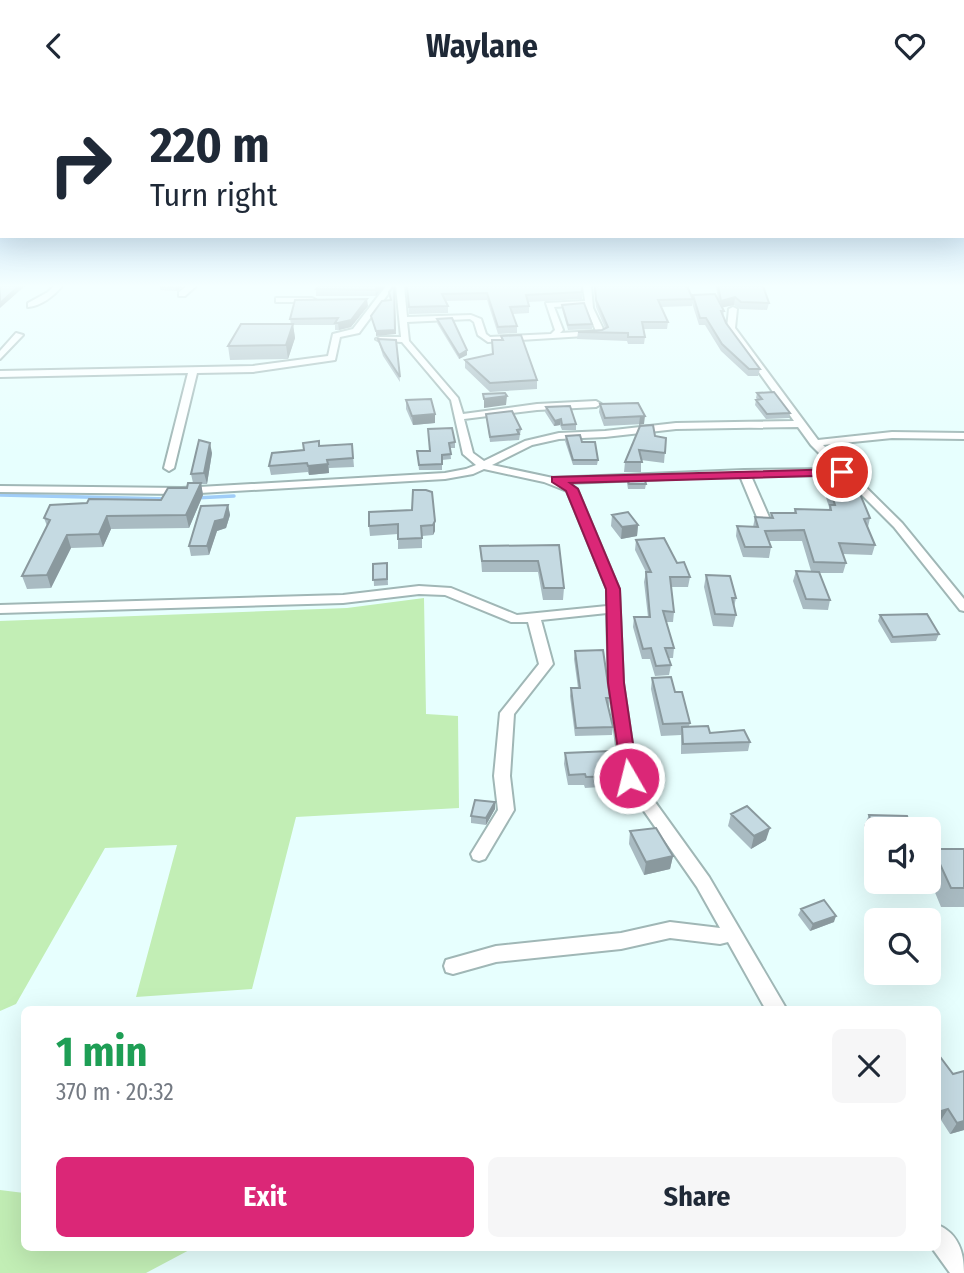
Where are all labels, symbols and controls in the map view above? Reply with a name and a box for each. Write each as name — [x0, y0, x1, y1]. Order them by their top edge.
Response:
icon: back — [35, 27, 73, 65]
text: Waylane — [426, 27, 538, 65]
icon: heart — [891, 27, 929, 65]
text: 220 m — [150, 116, 270, 175]
icon: right — [35, 119, 126, 210]
text: Turn right — [150, 176, 277, 214]
pin — [812, 442, 872, 502]
icon: arrive — [823, 453, 861, 491]
position arrow — [592, 741, 666, 815]
map controls — [864, 817, 941, 985]
button: sound — [864, 817, 941, 894]
button: search — [864, 908, 941, 985]
text: 1 min — [56, 1027, 147, 1077]
button: close — [832, 1029, 906, 1103]
text: 370 m · 20:32 — [56, 1078, 174, 1106]
button: Exit — [56, 1157, 474, 1237]
button: Share — [488, 1157, 906, 1237]

